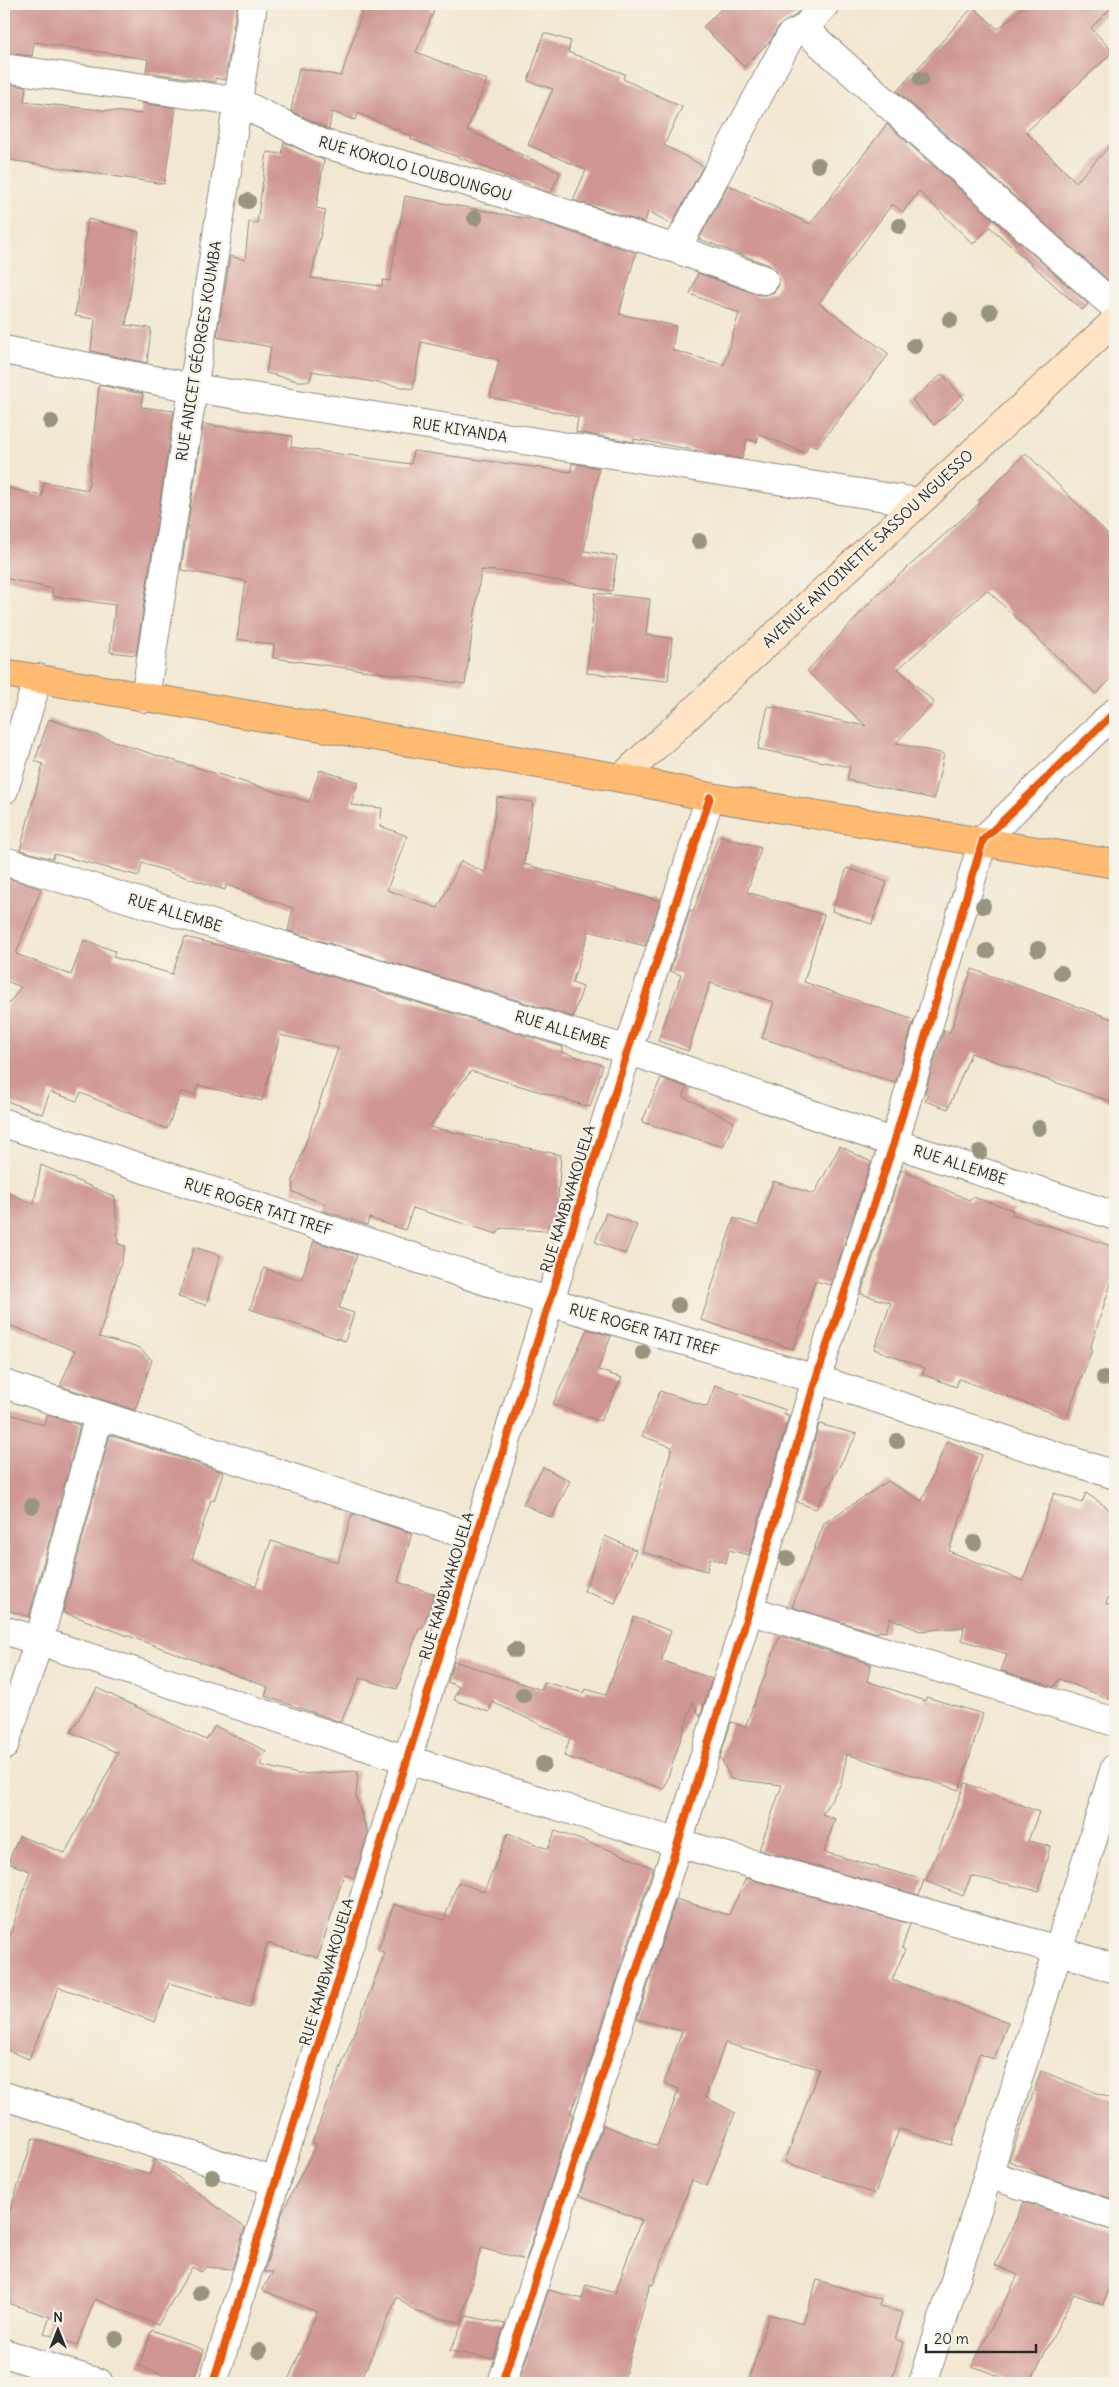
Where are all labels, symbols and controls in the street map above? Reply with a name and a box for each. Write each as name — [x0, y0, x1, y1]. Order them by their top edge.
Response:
street label: RUE KOKOLO LOUBOUNGOU — [316, 132, 514, 205]
street label: RUE ANICET GÉORGES KOUMBA — [172, 239, 225, 462]
street label: RUE KIYANDA — [411, 413, 509, 446]
street label: AVENUE ANTOINETTE SASSOU NGUESSO — [758, 446, 977, 652]
street label: RUE ALLEMBE — [126, 889, 225, 936]
street label: RUE ALLEMBE — [513, 1006, 612, 1053]
street label: RUE KAMBWAKOUELA — [536, 1122, 599, 1275]
street label: RUE ALLEMBE — [911, 1140, 1010, 1189]
street label: RUE ROGER TATI TREF — [182, 1174, 335, 1240]
street label: RUE ROGER TATI TREF — [567, 1299, 722, 1360]
street label: RUE KAMBWAKOUELA — [415, 1509, 478, 1662]
street label: RUE KAMBWAKOUELA — [295, 1895, 358, 2048]
north arrow — [32, 2304, 82, 2354]
text: N — [53, 2308, 63, 2326]
scale bar — [926, 2322, 1036, 2354]
text: 20 m — [934, 2329, 969, 2348]

